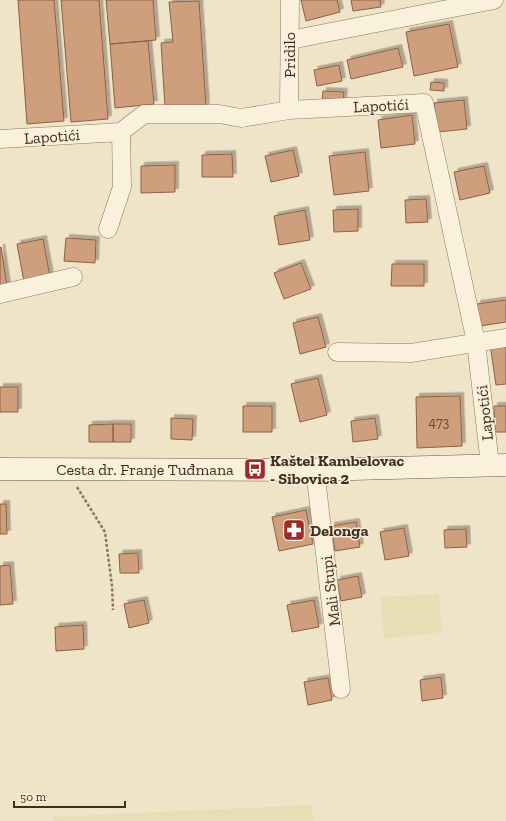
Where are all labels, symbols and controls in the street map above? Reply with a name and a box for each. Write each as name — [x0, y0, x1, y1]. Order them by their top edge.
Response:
street label: Pridilo — [280, 32, 299, 78]
street label: Lapotići — [353, 95, 410, 116]
street label: Lapotići — [24, 125, 81, 148]
street label: Lapotići — [472, 384, 497, 442]
house number: 473 — [429, 414, 450, 431]
place label: Kaštel Kambelovac - Sibovica 2 — [270, 451, 404, 488]
bus stop icon: Kaštel Kambelovac - Sibovica 2 — [242, 456, 268, 482]
street label: Cesta dr. Franje Tuđmana — [56, 460, 234, 479]
pharmacy icon: Delonga — [281, 517, 307, 543]
place label: Delonga — [310, 521, 369, 540]
street label: Mali Stupi — [317, 554, 344, 627]
scale bar — [14, 783, 125, 809]
text: 50 m — [20, 790, 47, 804]

